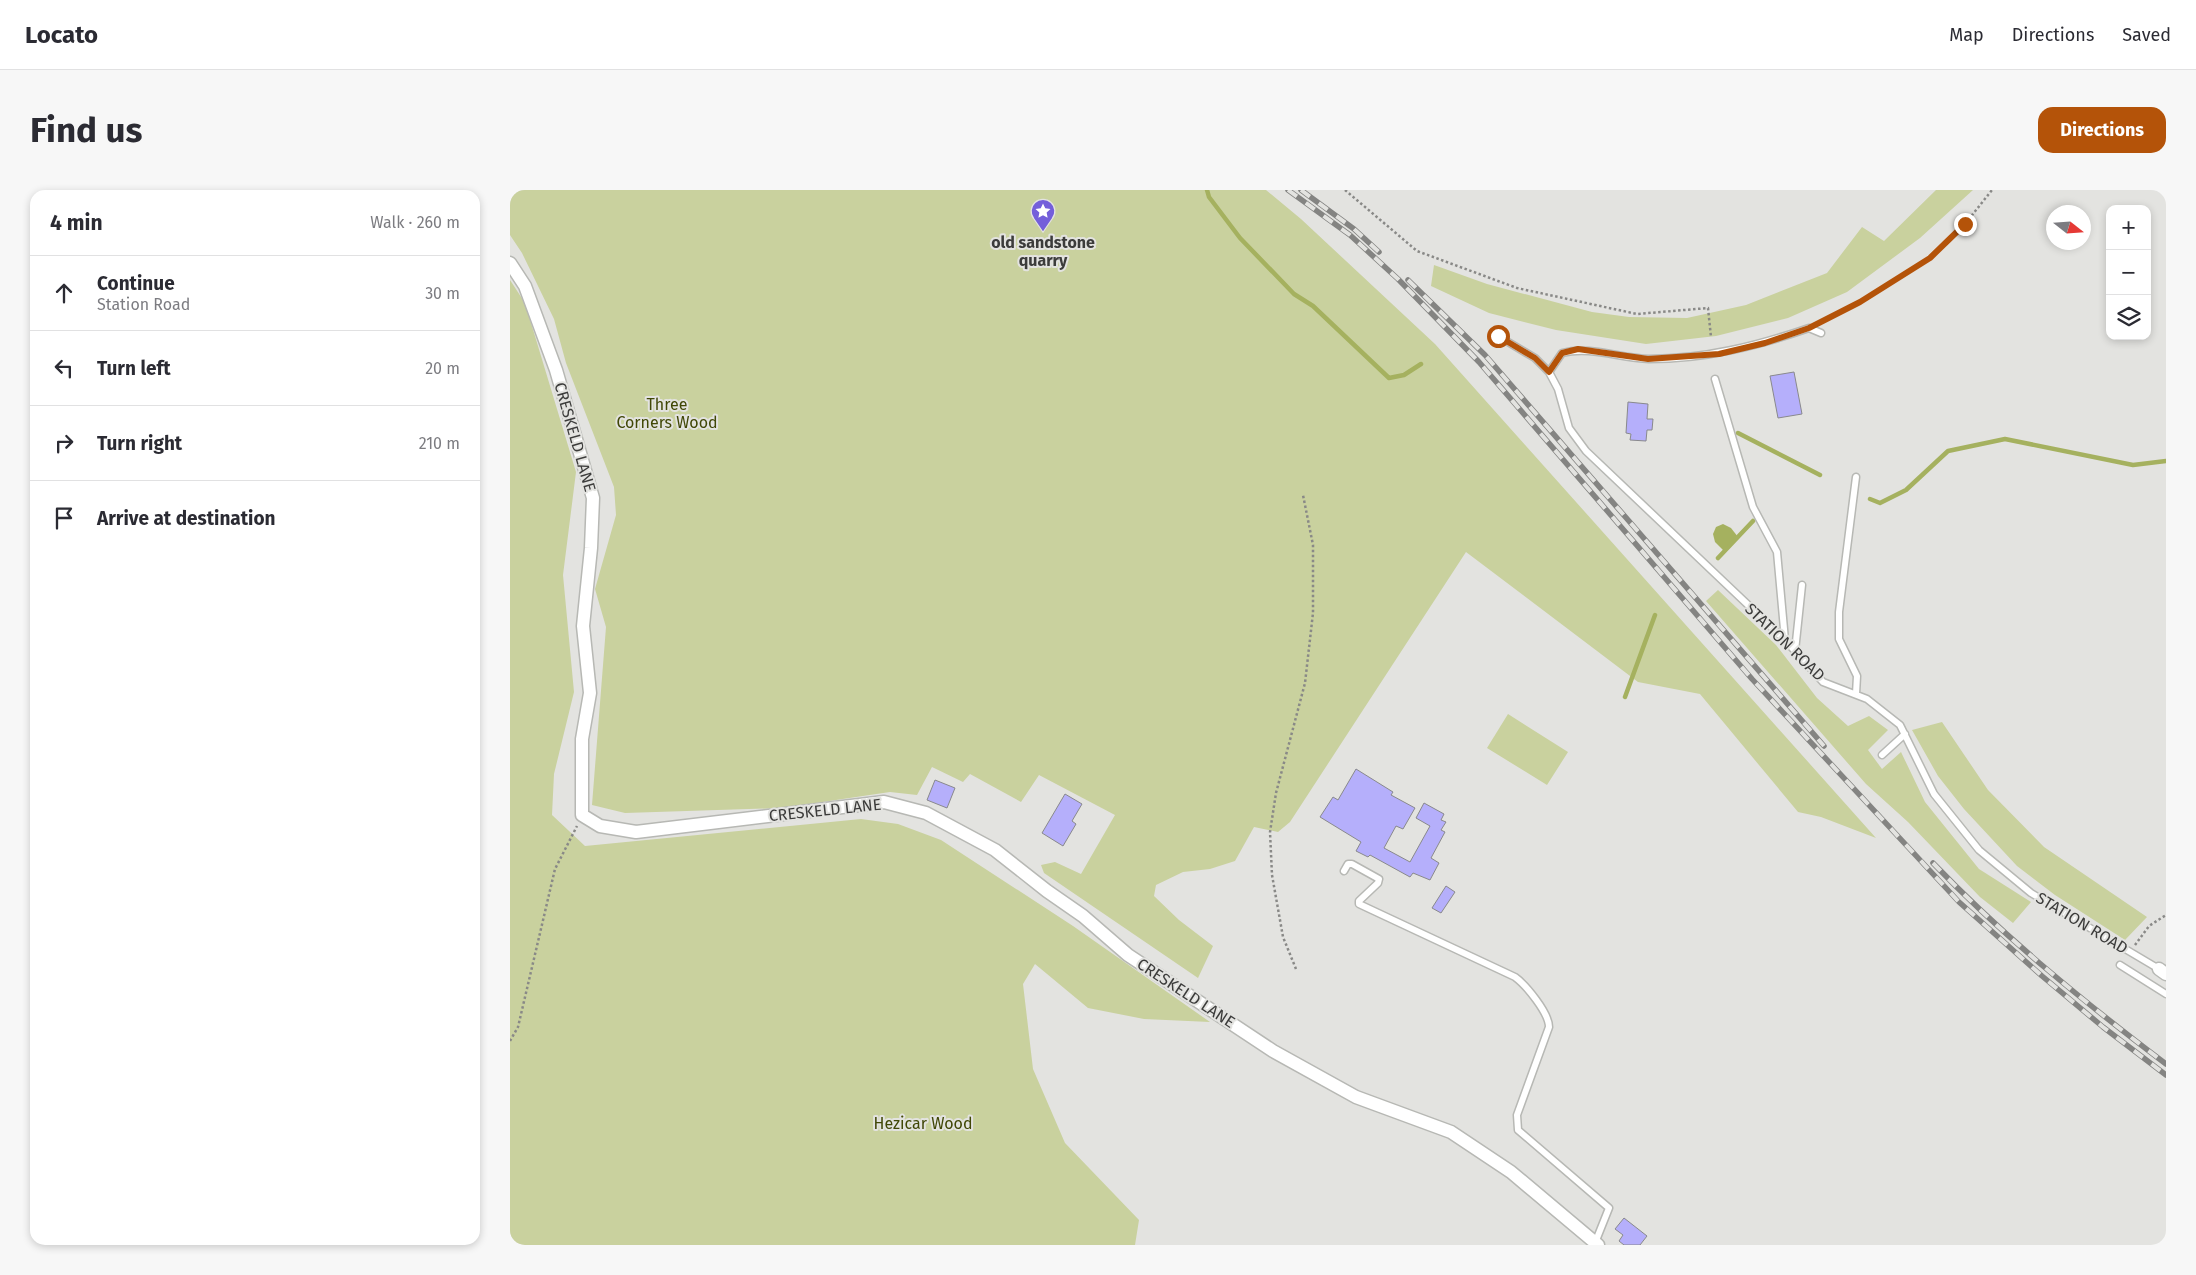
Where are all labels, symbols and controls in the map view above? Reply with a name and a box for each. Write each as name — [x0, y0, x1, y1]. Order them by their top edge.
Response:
text: Locato — [25, 21, 98, 49]
text: Map — [1949, 24, 1984, 46]
text: Directions — [2012, 24, 2094, 46]
text: Saved — [2122, 24, 2171, 46]
button: Directions — [2038, 107, 2166, 153]
text: Find us — [30, 109, 142, 151]
place icon: old sandstone quarry — [1030, 198, 1056, 232]
north arrow — [2046, 205, 2091, 250]
map controls — [2106, 205, 2151, 340]
button: + — [2106, 205, 2151, 250]
text: 4 min — [50, 210, 103, 236]
text: Walk · 260 m — [370, 213, 460, 232]
route end — [1954, 213, 1977, 236]
place label: old sandstone quarry — [991, 233, 1095, 270]
button: − — [2106, 250, 2151, 295]
text: Continue — [97, 272, 175, 295]
icon: ahead — [50, 279, 78, 307]
text: 30 m — [425, 284, 460, 303]
text: Station Road — [97, 295, 190, 314]
button: layers — [2106, 295, 2151, 340]
route start — [1487, 325, 1510, 348]
icon: left — [50, 354, 78, 382]
text: Turn left — [97, 357, 171, 380]
text: 20 m — [425, 359, 460, 378]
street label: CRESKELD LANE — [550, 380, 600, 494]
park label: Three Corners Wood — [616, 395, 718, 432]
icon: right — [50, 429, 78, 457]
text: Turn right — [97, 432, 182, 455]
text: 210 m — [419, 434, 460, 453]
icon: arrive — [50, 504, 78, 532]
text: Arrive at destination — [97, 507, 276, 530]
street label: STATION ROAD — [1741, 599, 1829, 685]
street label: CRESKELD LANE — [768, 795, 882, 825]
street label: STATION ROAD — [2033, 888, 2131, 958]
street label: CRESKELD LANE — [1133, 954, 1239, 1032]
park label: Hezicar Wood — [874, 1114, 972, 1133]

